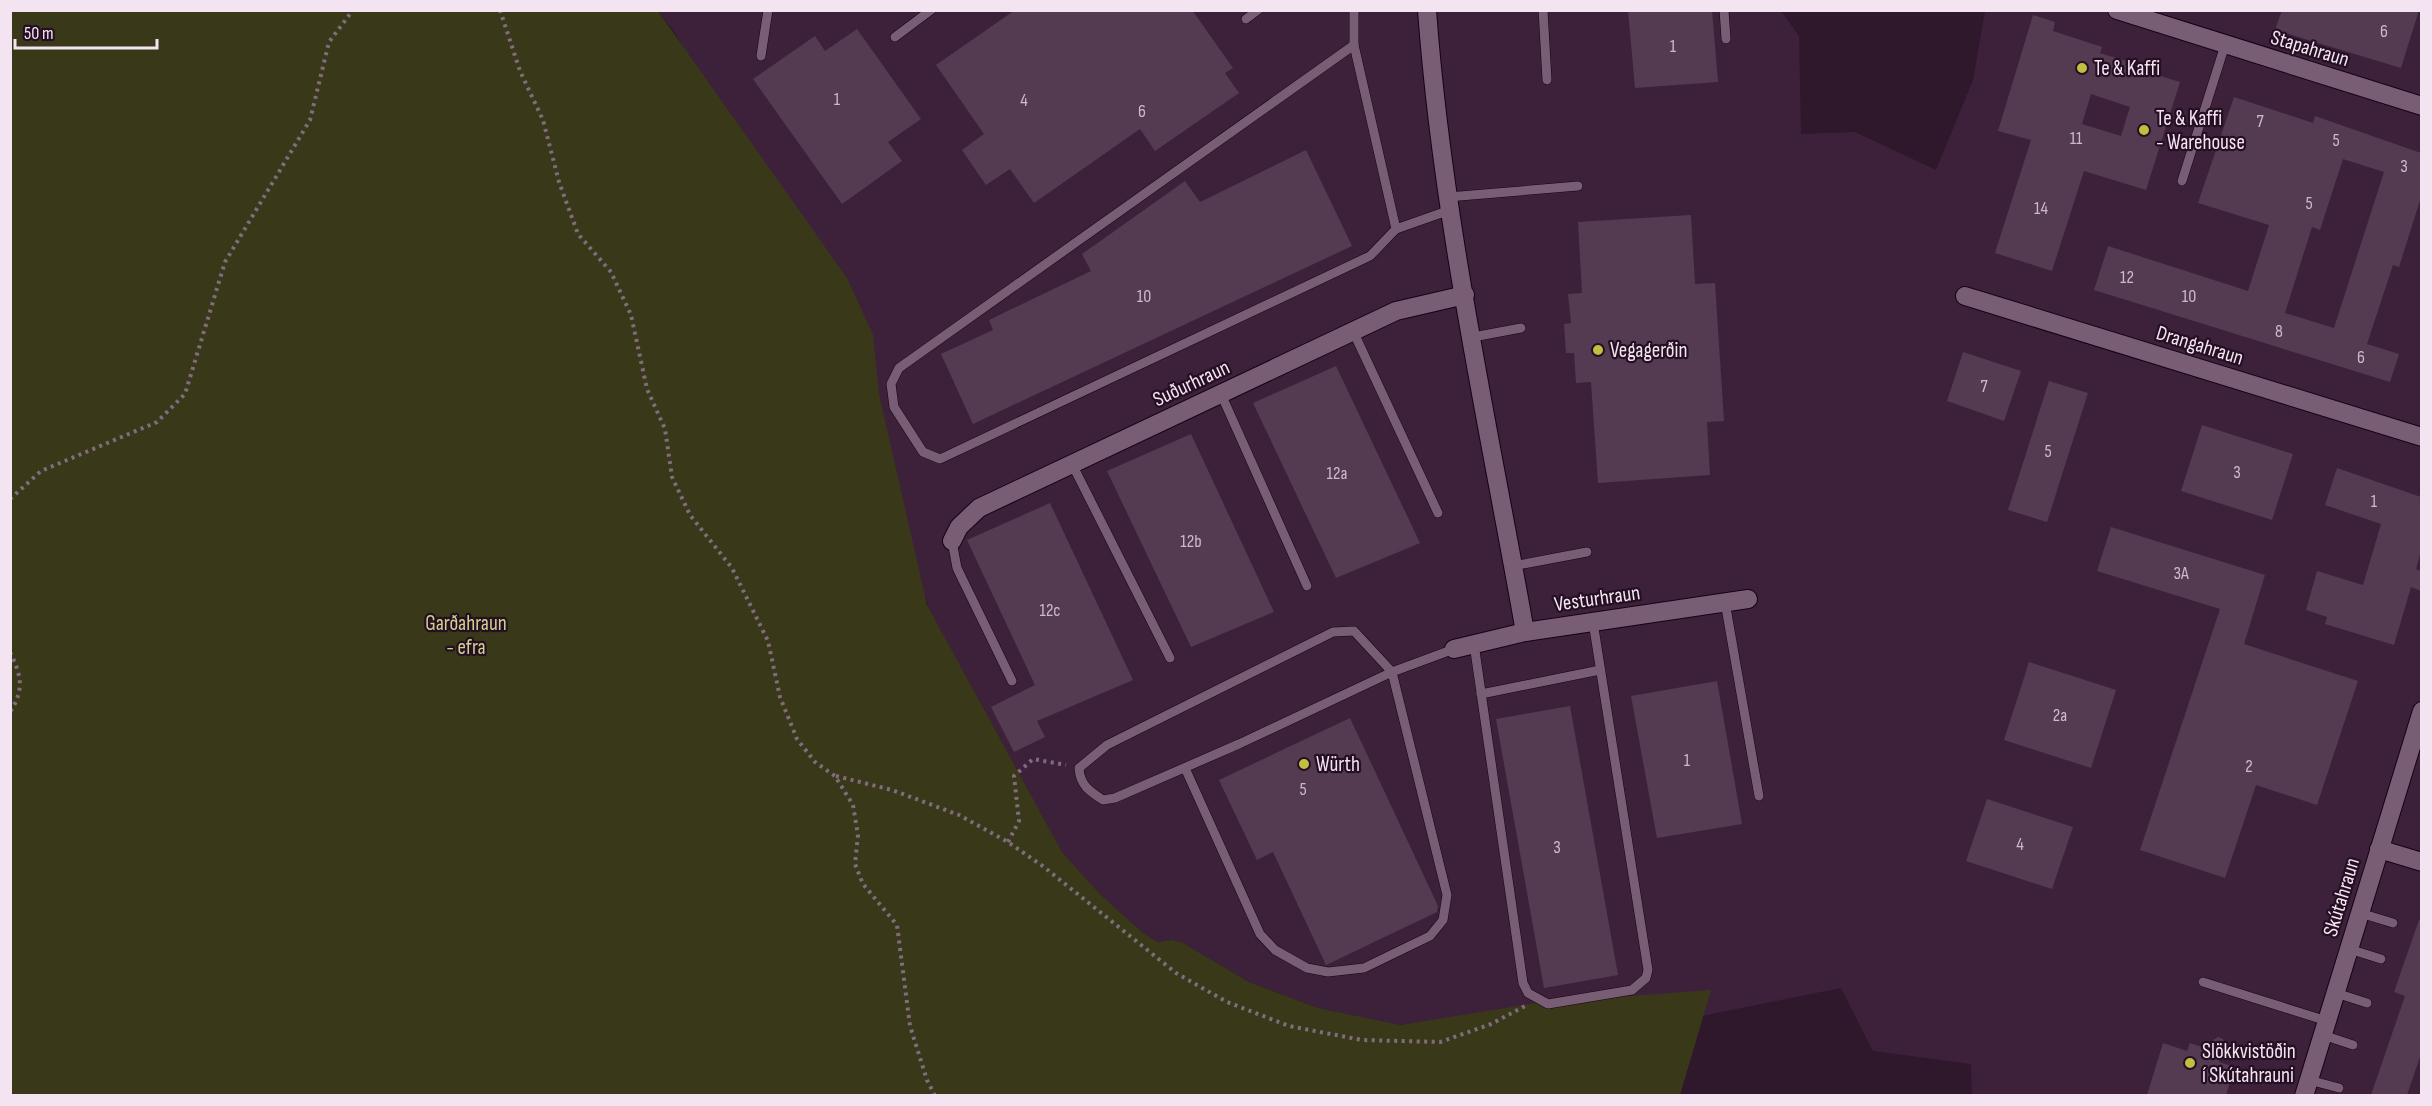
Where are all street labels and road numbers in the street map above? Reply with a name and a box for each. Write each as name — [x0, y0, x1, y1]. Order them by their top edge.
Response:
street label: Stapahraun — [2268, 25, 2352, 72]
street label: Drangahraun — [2153, 320, 2246, 371]
street label: Suðurhraun — [1149, 355, 1234, 412]
street label: Vesturhraun — [1552, 580, 1642, 617]
street label: Skútahraun — [2318, 855, 2365, 939]

